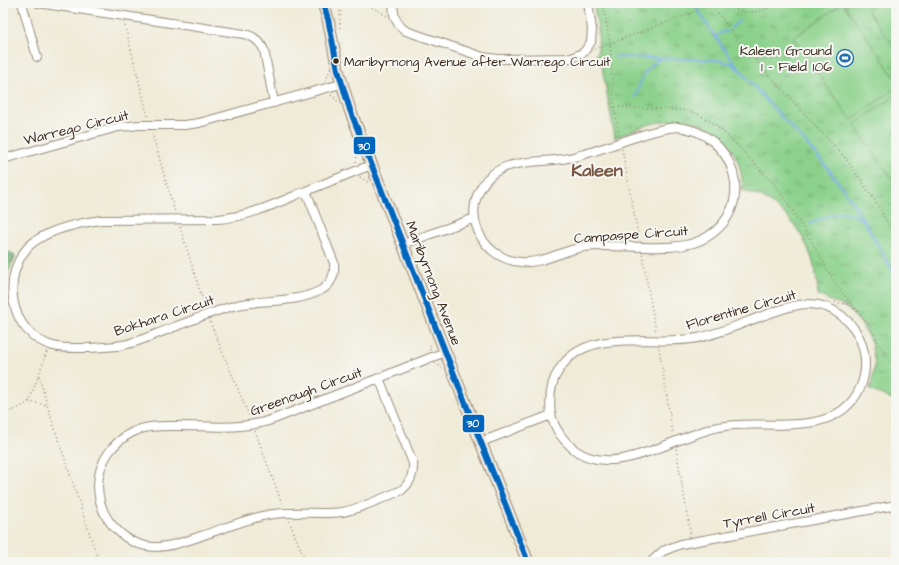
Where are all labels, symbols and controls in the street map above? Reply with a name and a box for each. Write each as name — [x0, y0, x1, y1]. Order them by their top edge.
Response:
place label: Kaleen Ground 1 - Field 106 — [740, 41, 832, 77]
sports icon: Kaleen Ground 1 - Field 106 — [835, 48, 855, 68]
place label: Maribyrnong Avenue after Warrego Circuit — [344, 53, 611, 72]
marker: Maribyrnong Avenue after Warrego Circuit — [331, 56, 341, 66]
street label: Warrego Circuit — [22, 105, 131, 151]
line badge: 30 — [353, 136, 376, 155]
text: 30 — [357, 139, 370, 154]
district label: Kaleen — [571, 158, 623, 183]
street label: Maribyrnong Avenue — [400, 218, 466, 349]
street label: Campaspe Circuit — [573, 221, 689, 249]
street label: Florentine Circuit — [684, 285, 799, 335]
street label: Bokhara Circuit — [112, 290, 217, 342]
street label: Greenough Circuit — [248, 362, 365, 421]
line badge: 30 — [462, 414, 485, 433]
text: 30 — [466, 416, 479, 431]
street label: Tyrrell Circuit — [722, 498, 817, 534]

